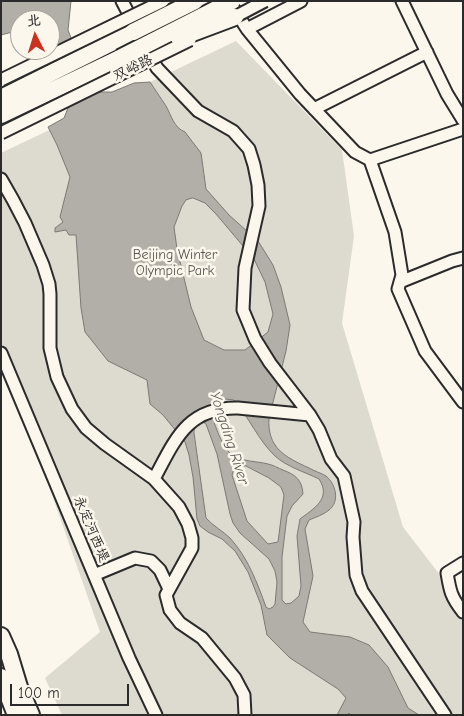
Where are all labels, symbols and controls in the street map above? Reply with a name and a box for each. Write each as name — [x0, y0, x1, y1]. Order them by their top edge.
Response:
north arrow — [10, 10, 60, 60]
text: 北 — [26, 11, 41, 30]
street label: 双峪路 — [110, 51, 156, 85]
park label: Beijing Winter Olympic Park — [133, 247, 217, 280]
water label: Yongding River — [205, 389, 253, 487]
street label: 永定河西堤 — [70, 494, 112, 564]
scale bar — [12, 674, 131, 706]
text: 100 m — [18, 684, 60, 702]

